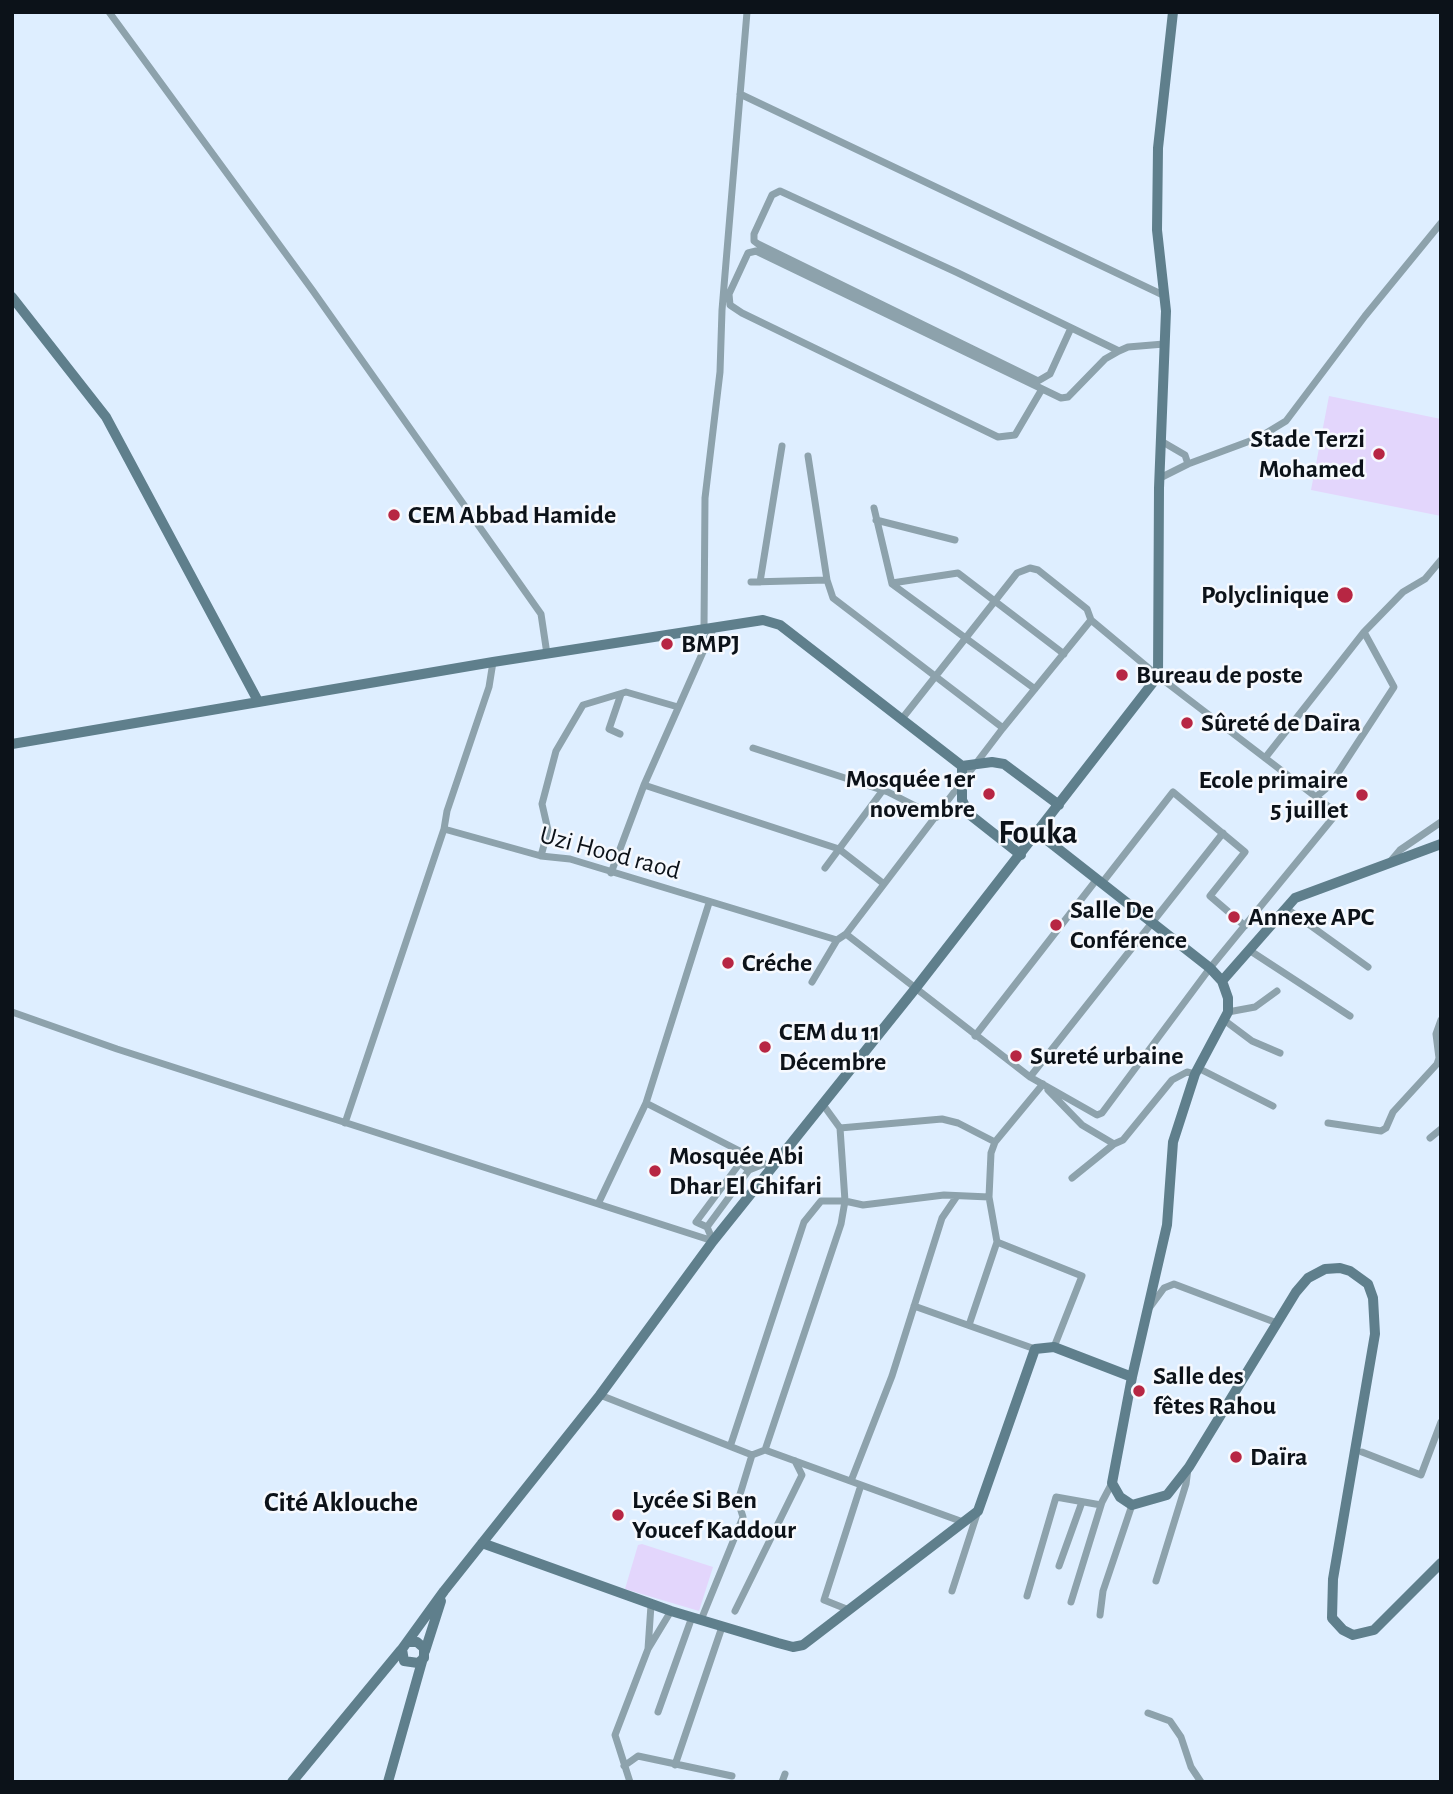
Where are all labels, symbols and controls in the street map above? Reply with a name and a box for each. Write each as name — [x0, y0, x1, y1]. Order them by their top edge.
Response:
place label: Stade Terzi Mohamed — [1250, 423, 1365, 485]
marker: Stade Terzi Mohamed — [1371, 446, 1387, 462]
place label: CEM Abbad Hamide — [408, 499, 616, 531]
marker: CEM Abbad Hamide — [386, 507, 402, 523]
place label: Polyclinique — [1201, 579, 1329, 611]
marker: Polyclinique — [1335, 585, 1355, 605]
place label: BMPJ — [681, 628, 740, 660]
marker: BMPJ — [659, 636, 675, 652]
place label: Bureau de poste — [1136, 659, 1303, 691]
marker: Bureau de poste — [1114, 667, 1130, 683]
place label: Sûreté de Daïra — [1201, 707, 1361, 739]
marker: Sûreté de Daïra — [1179, 715, 1195, 731]
place label: Mosquée 1er novembre — [846, 763, 975, 824]
place label: Ecole primaire 5 juillet — [1199, 764, 1348, 826]
marker: Mosquée 1er novembre — [981, 786, 997, 802]
marker: Ecole primaire 5 juillet — [1354, 787, 1370, 803]
district label: Fouka — [998, 813, 1078, 853]
street label: Uzi Hood raod — [536, 819, 684, 887]
place label: Salle De Conférence — [1070, 894, 1187, 956]
place label: Annexe APC — [1248, 901, 1374, 933]
marker: Annexe APC — [1226, 909, 1242, 925]
marker: Salle De Conférence — [1048, 917, 1064, 933]
place label: Créche — [742, 947, 812, 979]
marker: Créche — [720, 955, 736, 971]
place label: CEM du 11 Décembre — [779, 1016, 886, 1078]
marker: CEM du 11 Décembre — [757, 1039, 773, 1055]
place label: Sureté urbaine — [1030, 1040, 1184, 1072]
marker: Sureté urbaine — [1008, 1048, 1024, 1064]
place label: Mosquée Abi Dhar El Ghifari — [669, 1140, 822, 1202]
marker: Mosquée Abi Dhar El Ghifari — [647, 1163, 663, 1179]
place label: Salle des fêtes Rahou — [1153, 1360, 1276, 1422]
marker: Salle des fêtes Rahou — [1131, 1383, 1147, 1399]
place label: Daïra — [1250, 1441, 1308, 1473]
marker: Daïra — [1228, 1449, 1244, 1465]
place label: Lycée Si Ben Youcef Kaddour — [632, 1484, 796, 1546]
district label: Cité Aklouche — [264, 1486, 418, 1520]
marker: Lycée Si Ben Youcef Kaddour — [610, 1507, 626, 1523]

